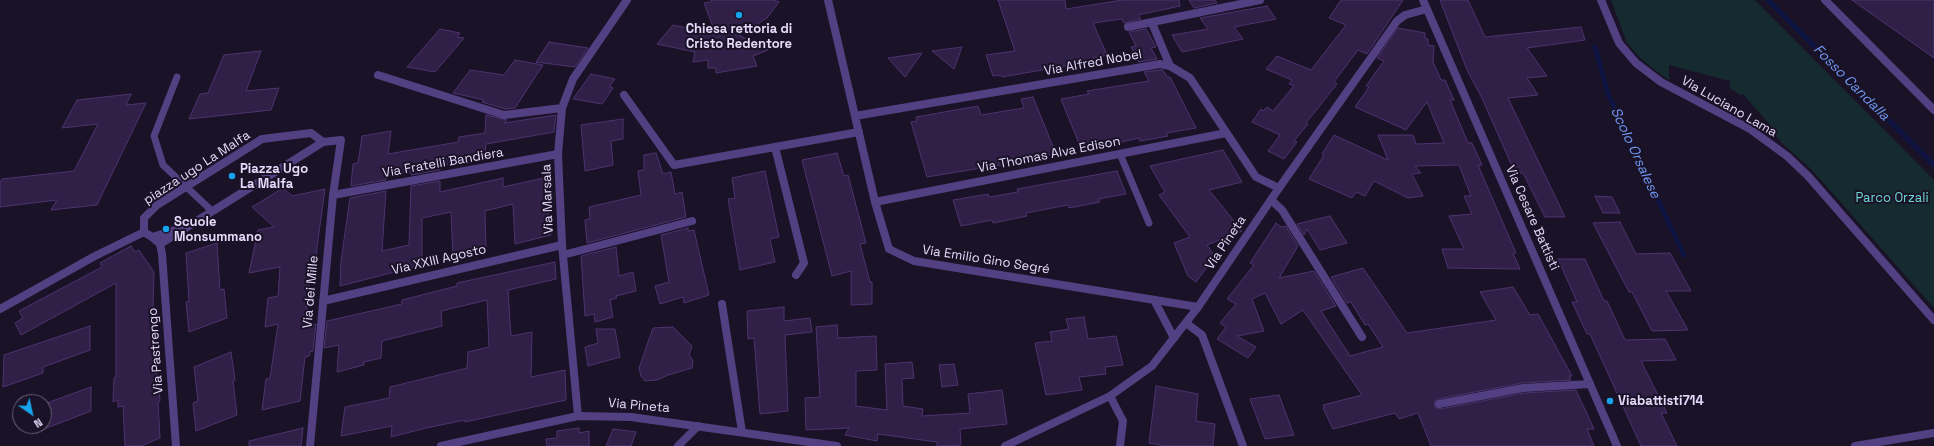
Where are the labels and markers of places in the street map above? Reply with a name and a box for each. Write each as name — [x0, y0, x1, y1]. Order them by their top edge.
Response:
marker: Chiesa rettoria di Cristo Redentore — [734, 10, 744, 20]
place label: Chiesa rettoria di Cristo Redentore — [686, 21, 792, 52]
place label: Piazza Ugo La Malfa — [240, 161, 308, 192]
marker: Piazza Ugo La Malfa — [227, 171, 237, 181]
place label: Scuole Monsummano — [174, 214, 262, 245]
marker: Scuole Monsummano — [161, 224, 171, 234]
place label: Viabattisti714 — [1618, 393, 1704, 409]
marker: Viabattisti714 — [1605, 396, 1615, 406]

